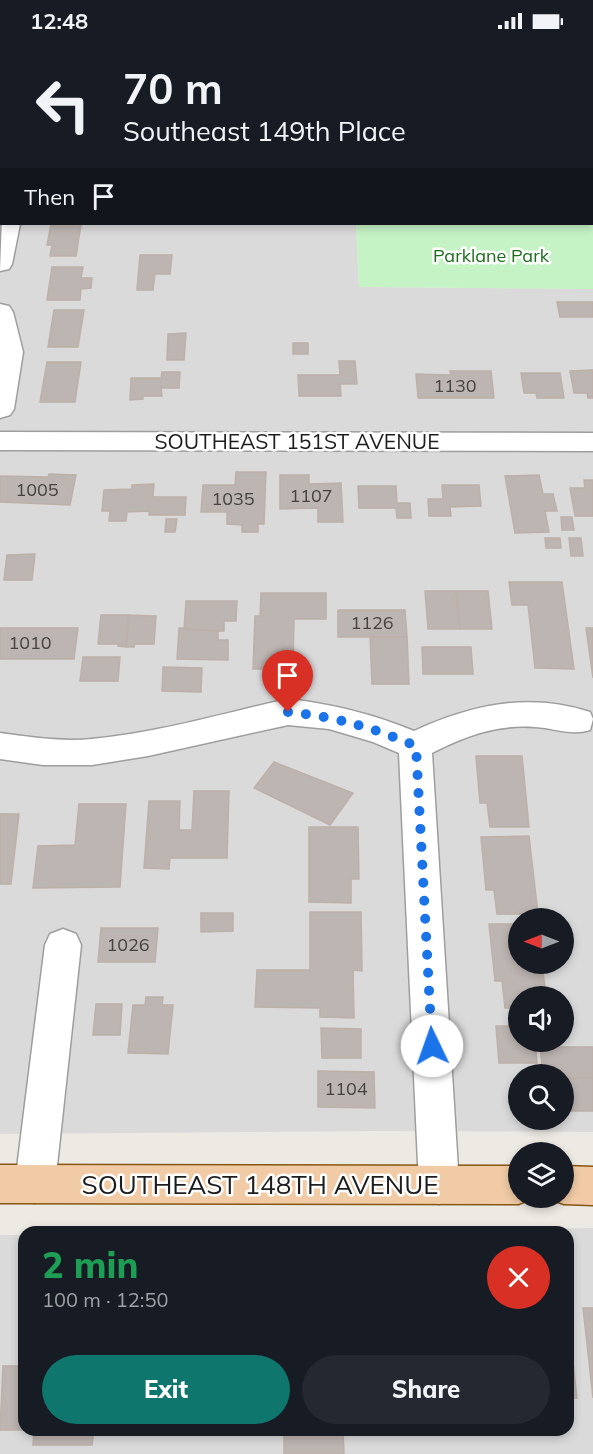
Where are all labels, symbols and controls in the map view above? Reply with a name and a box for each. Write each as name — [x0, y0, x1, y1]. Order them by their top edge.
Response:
text: 12:48 — [30, 7, 88, 35]
text: 70 m — [123, 62, 223, 115]
icon: left — [24, 66, 102, 144]
text: Southeast 149th Place — [123, 114, 406, 148]
icon: arrive — [87, 180, 120, 213]
text: Then — [24, 183, 75, 211]
park label: Parklane Park — [433, 244, 550, 267]
house number: 1130 — [433, 374, 477, 397]
street label: SOUTHEAST 151ST AVENUE — [154, 428, 440, 454]
house number: 1005 — [15, 478, 59, 501]
house number: 1107 — [289, 484, 333, 507]
house number: 1035 — [211, 487, 255, 510]
house number: 1126 — [350, 611, 394, 634]
house number: 1010 — [8, 631, 52, 654]
pin — [262, 650, 313, 712]
icon: arrive — [271, 659, 304, 692]
north arrow — [508, 908, 574, 974]
map controls — [508, 908, 574, 1208]
house number: 1026 — [106, 933, 150, 956]
button: sound — [508, 986, 574, 1052]
position arrow — [400, 1014, 464, 1078]
button: search — [508, 1064, 574, 1130]
house number: 1104 — [324, 1077, 368, 1100]
button: layers — [508, 1142, 574, 1208]
street label: SOUTHEAST 148TH AVENUE — [81, 1168, 439, 1201]
text: 2 min — [42, 1242, 138, 1287]
button: close — [487, 1246, 550, 1309]
text: 100 m · 12:50 — [42, 1287, 168, 1312]
button: Exit — [42, 1355, 290, 1424]
button: Share — [302, 1355, 550, 1424]

